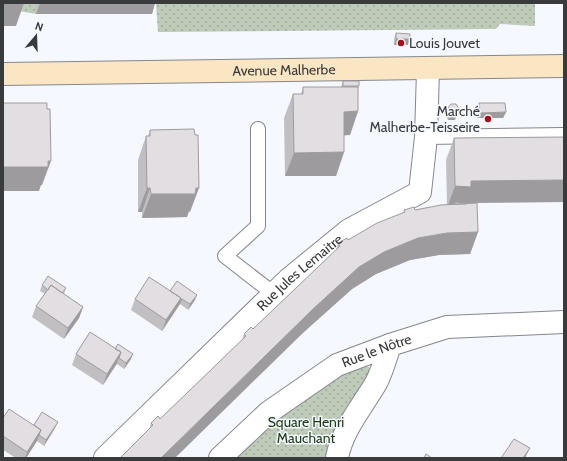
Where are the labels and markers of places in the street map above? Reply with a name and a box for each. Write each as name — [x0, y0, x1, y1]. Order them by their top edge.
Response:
place label: Louis Jouvet — [409, 34, 480, 52]
marker: Louis Jouvet — [396, 38, 406, 48]
place label: Marché Malherbe-Teisseire — [370, 102, 480, 136]
marker: Marché Malherbe-Teisseire — [483, 114, 493, 124]

